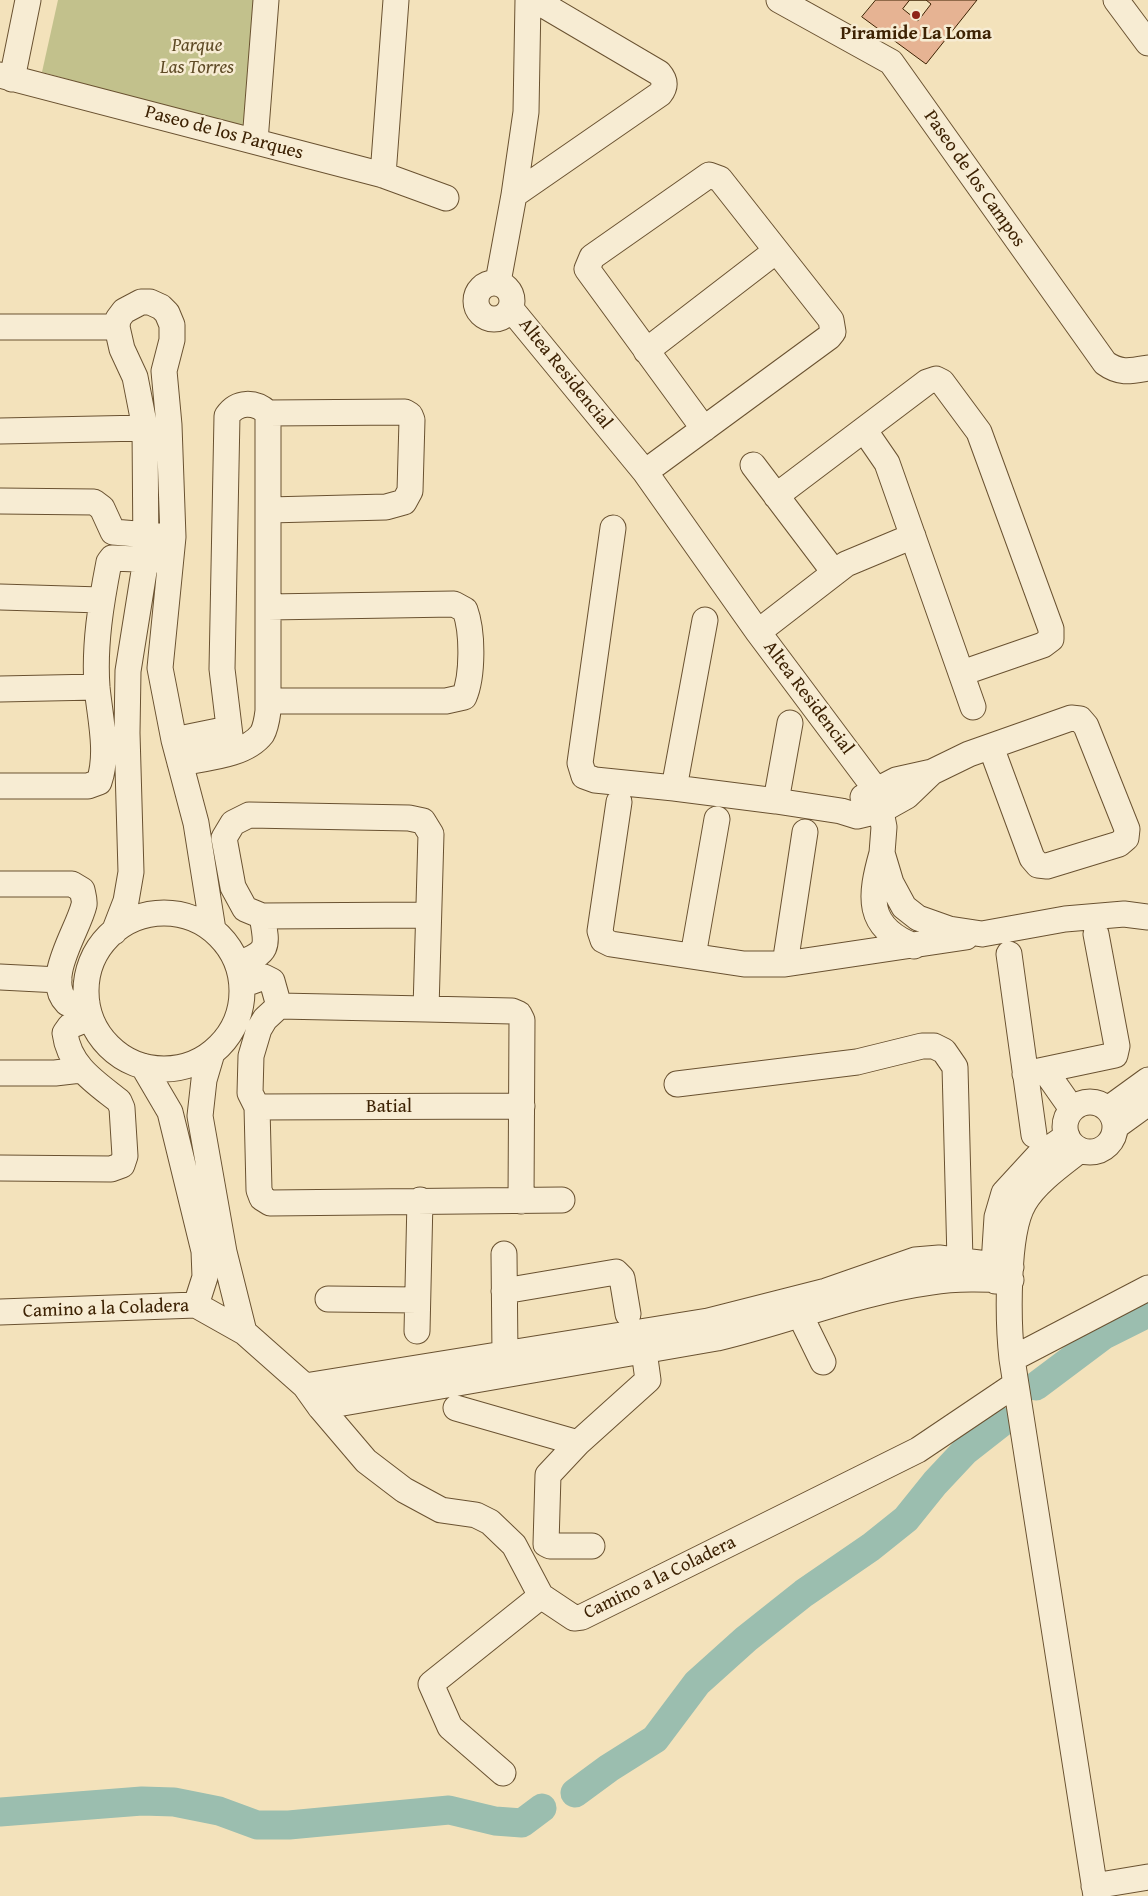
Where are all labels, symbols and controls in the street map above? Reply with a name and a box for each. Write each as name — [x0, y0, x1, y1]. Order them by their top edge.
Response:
marker: Piramide La Loma — [910, 9, 922, 21]
place label: Piramide La Loma — [840, 23, 992, 45]
park label: Parque Las Torres — [160, 35, 234, 79]
street label: Paseo de los Parques — [142, 101, 306, 165]
street label: Paseo de los Campos — [918, 106, 1030, 252]
street label: Altea Residencial — [513, 314, 617, 434]
street label: Altea Residencial — [758, 637, 858, 759]
street label: Batial — [366, 1096, 412, 1118]
street label: Camino a la Coladera — [22, 1295, 190, 1323]
street label: Camino a la Coladera — [580, 1531, 740, 1625]

